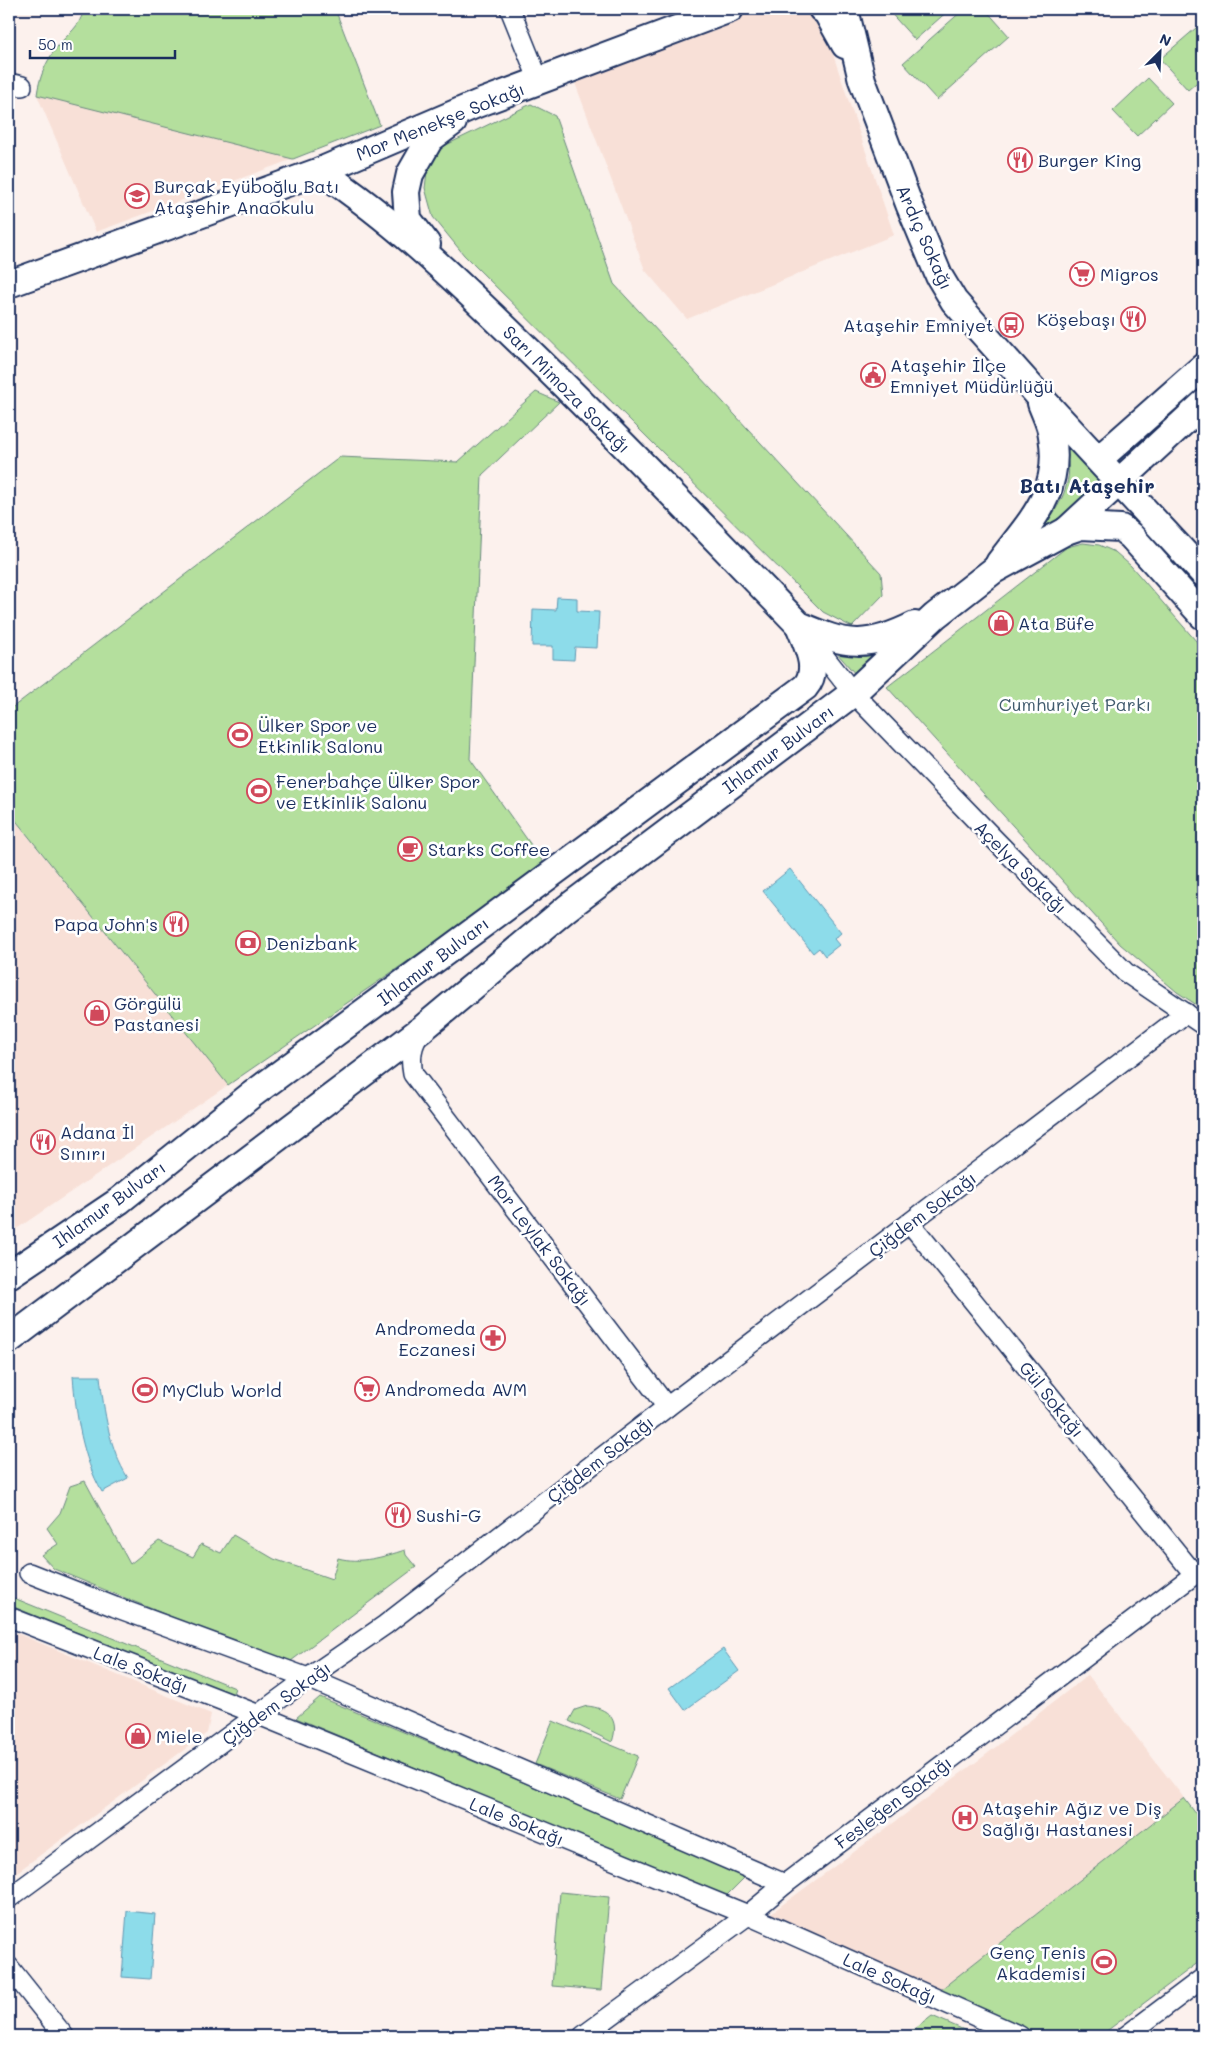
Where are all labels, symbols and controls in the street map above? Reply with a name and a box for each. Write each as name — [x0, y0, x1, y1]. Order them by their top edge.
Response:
scale bar — [30, 28, 175, 60]
north arrow — [1134, 28, 1184, 78]
text: N — [1157, 29, 1174, 51]
text: 50 m — [38, 34, 73, 54]
street label: Mor Menekşe Sokağı — [352, 76, 528, 166]
restaurant icon: Burger King — [1007, 147, 1033, 173]
place label: Burger King — [1038, 148, 1141, 172]
place label: Burçak Eyüboğlu Batı Ataşehir Anaokulu — [154, 174, 339, 219]
street label: Ardıç Sokağı — [891, 181, 959, 293]
school or university icon: Burçak Eyüboğlu Batı Ataşehir Anaokulu — [124, 183, 150, 209]
supermarket icon: Migros — [1069, 261, 1095, 287]
place label: Migros — [1100, 262, 1159, 286]
restaurant icon: Köşebaşı — [1120, 306, 1146, 332]
place label: Köşebaşı — [1037, 307, 1116, 331]
bus stop icon: Ataşehir Emniyet — [998, 312, 1024, 338]
place label: Ataşehir Emniyet — [843, 313, 994, 337]
street label: Sarı Mimoza Sokağı — [498, 320, 636, 458]
place label: Ataşehir İlçe Emniyet Müdürlüğü — [890, 353, 1054, 398]
public building icon: Ataşehir İlçe Emniyet Müdürlüğü — [860, 362, 886, 388]
district label: Batı Ataşehir — [1019, 472, 1155, 499]
shop icon: Ata Büfe — [988, 610, 1014, 636]
place label: Ata Büfe — [1018, 611, 1095, 635]
park label: Cumhuriyet Parkı — [999, 692, 1151, 716]
street label: Ihlamur Bulvarı — [717, 699, 839, 799]
place label: Ülker Spor ve Etkinlik Salonu — [258, 713, 383, 758]
sports icon: Ülker Spor ve Etkinlik Salonu — [227, 722, 253, 748]
place label: Fenerbahçe Ülker Spor ve Etkinlik Salonu — [276, 769, 481, 814]
sports icon: Fenerbahçe Ülker Spor ve Etkinlik Salonu — [246, 778, 272, 804]
street label: Açelya Sokağı — [969, 815, 1073, 919]
cafe icon: Starks Coffee — [397, 836, 423, 862]
place label: Starks Coffee — [428, 837, 550, 861]
restaurant icon: Papa John's — [163, 911, 189, 937]
street label: Ihlamur Bulvarı — [372, 911, 494, 1011]
place label: Papa John's — [54, 912, 158, 936]
bank icon: Denizbank — [235, 930, 261, 956]
place label: Denizbank — [266, 931, 357, 955]
place label: Görgülü Pastanesi — [114, 991, 199, 1036]
shop icon: Görgülü Pastanesi — [84, 1000, 110, 1026]
place label: Adana İl Sınırı — [60, 1120, 134, 1165]
restaurant icon: Adana İl Sınırı — [30, 1129, 56, 1155]
street label: Ihlamur Bulvarı — [48, 1155, 170, 1253]
street label: Çiğdem Sokağı — [863, 1166, 981, 1262]
street label: Mor Leylak Sokağı — [483, 1169, 597, 1311]
place label: Andromeda Eczanesi — [374, 1316, 476, 1361]
pharmacy icon: Andromeda Eczanesi — [480, 1325, 506, 1351]
street label: Gül Sokağı — [1014, 1356, 1090, 1442]
supermarket icon: Andromeda AVM — [354, 1376, 380, 1402]
sports icon: MyClub World — [132, 1377, 158, 1403]
place label: Andromeda AVM — [384, 1377, 527, 1401]
place label: MyClub World — [162, 1378, 282, 1402]
street label: Çiğdem Sokağı — [542, 1410, 658, 1508]
restaurant icon: Sushi-G — [385, 1502, 411, 1528]
place label: Sushi-G — [416, 1503, 481, 1527]
street label: Lale Sokağı — [90, 1640, 192, 1698]
street label: Çiğdem Sokağı — [217, 1655, 335, 1751]
shop icon: Miele — [125, 1723, 151, 1749]
place label: Miele — [156, 1724, 203, 1748]
street label: Fesleğen Sokağı — [830, 1750, 956, 1854]
street label: Lale Sokağı — [466, 1791, 568, 1851]
place label: Ataşehir Ağız ve Diş Sağlığı Hastanesi — [982, 1796, 1162, 1841]
hospital icon: Ataşehir Ağız ve Diş Sağlığı Hastanesi — [952, 1805, 978, 1831]
place label: Genç Tenis Akademisi — [990, 1940, 1086, 1985]
street label: Lale Sokağı — [840, 1947, 940, 2009]
sports icon: Genç Tenis Akademisi — [1091, 1949, 1117, 1975]

